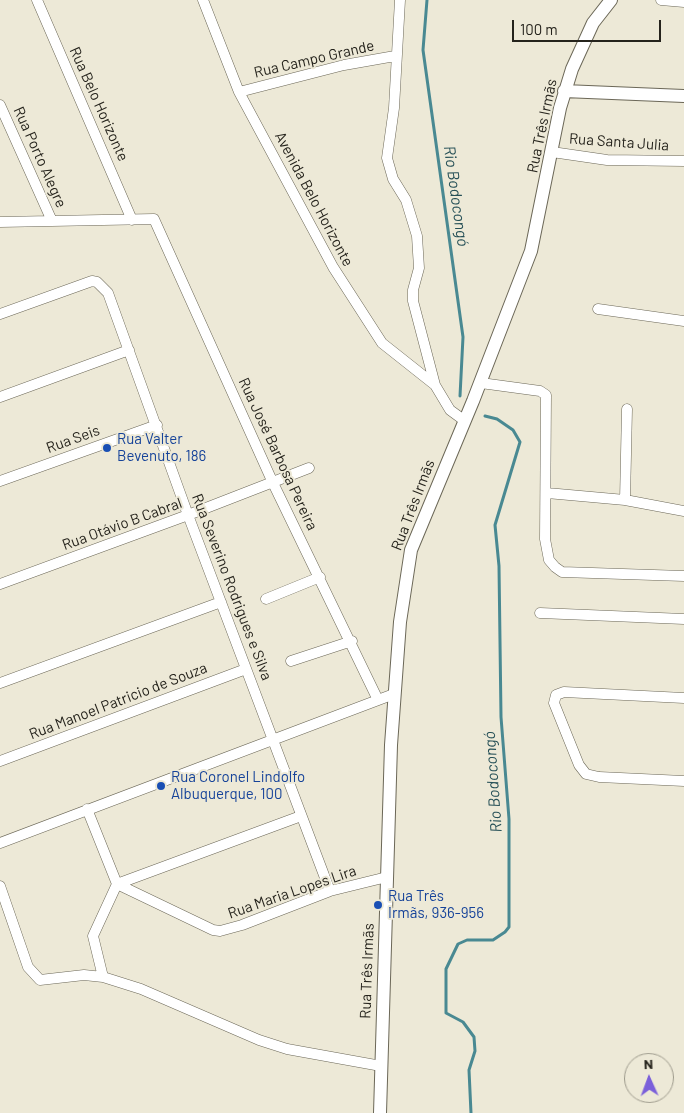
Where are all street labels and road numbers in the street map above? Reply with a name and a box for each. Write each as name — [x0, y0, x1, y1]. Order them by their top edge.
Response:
street label: Rua Campo Grande — [252, 36, 376, 82]
street label: Rua Belo Horizonte — [66, 44, 132, 164]
street label: Rua Três Irmãs — [523, 77, 561, 175]
street label: Rua Porto Alegre — [10, 104, 70, 210]
street label: Avenida Belo Horizonte — [271, 129, 357, 269]
street label: Rua Santa Julia — [568, 130, 670, 154]
street label: Rua José Barbosa Pereira — [235, 375, 321, 533]
street label: Rua Seis — [44, 421, 102, 457]
street label: Rua Três Irmãs — [387, 457, 439, 553]
street label: Rua Severino Rodrigues e Silva — [188, 491, 276, 683]
street label: Rua Otávio B Cabral — [60, 494, 184, 554]
street label: Rua Manoel Patricio de Souza — [26, 659, 210, 743]
street label: Rua Maria Lopes Lira — [225, 862, 359, 922]
street label: Rua Três Irmãs — [356, 923, 378, 1019]

